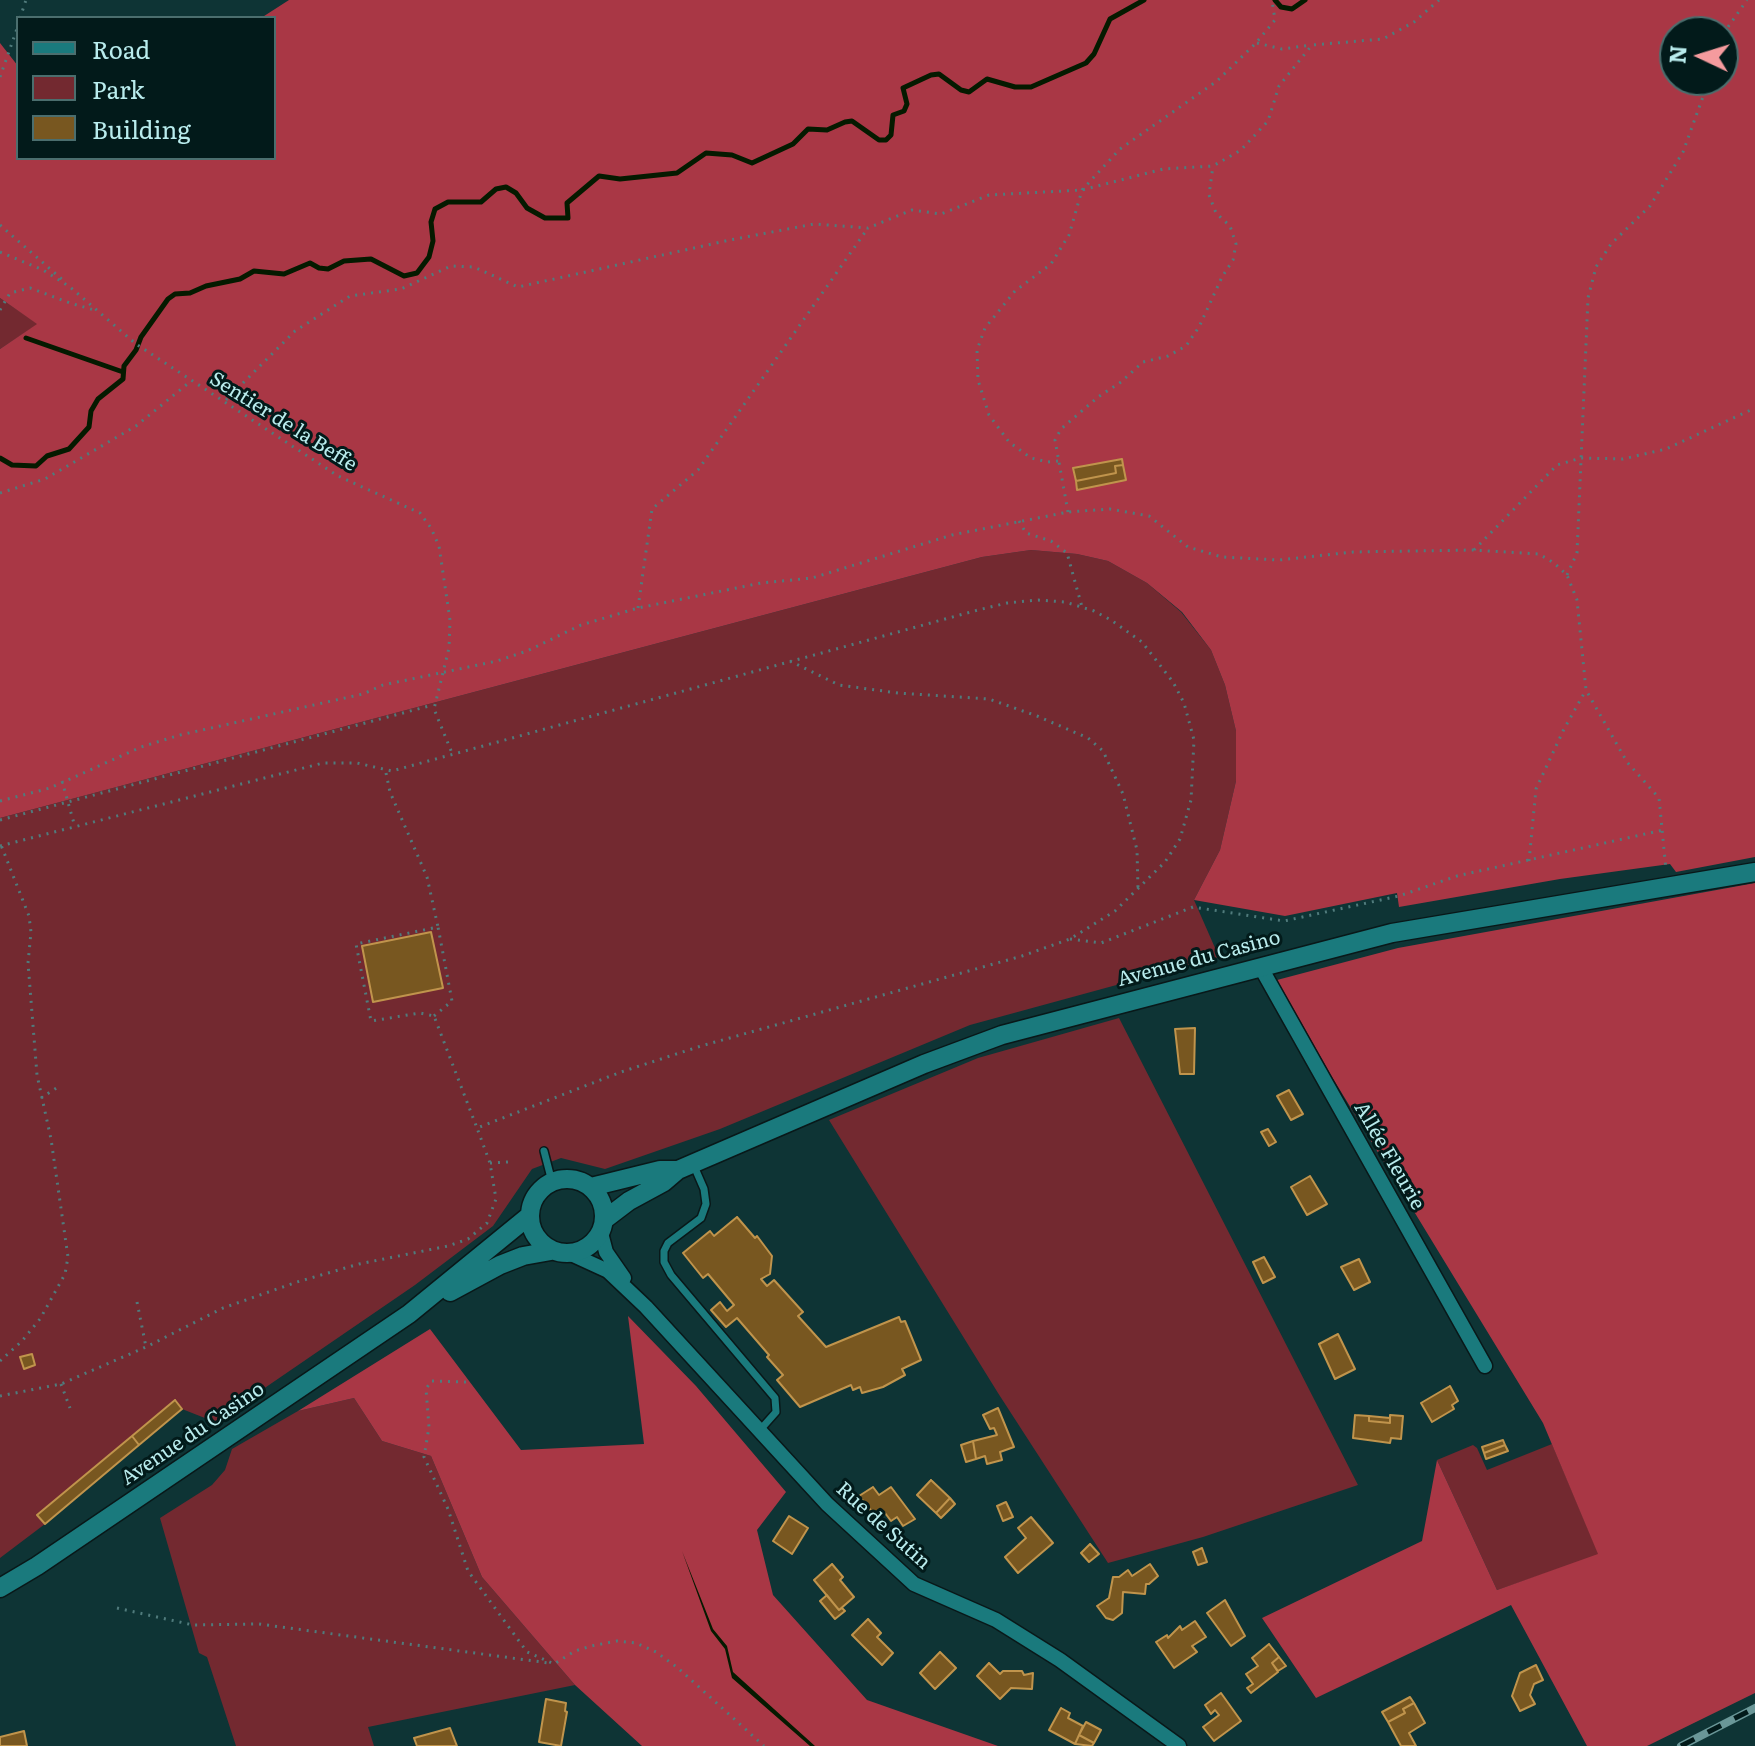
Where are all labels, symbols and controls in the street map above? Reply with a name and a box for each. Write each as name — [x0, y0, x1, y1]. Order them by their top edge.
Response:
legend — [16, 16, 276, 160]
north arrow — [1659, 16, 1739, 96]
text: Road — [92, 31, 150, 66]
text: N — [1659, 44, 1694, 65]
text: Park — [92, 71, 145, 106]
text: Building — [92, 111, 191, 146]
street label: Sentier de la Beffe — [205, 367, 361, 477]
street label: Avenue du Casino — [1115, 926, 1283, 992]
street label: Allée Fleurie — [1348, 1098, 1430, 1214]
street label: Avenue du Casino — [117, 1377, 269, 1491]
street label: Rue de Sutin — [831, 1477, 935, 1575]

